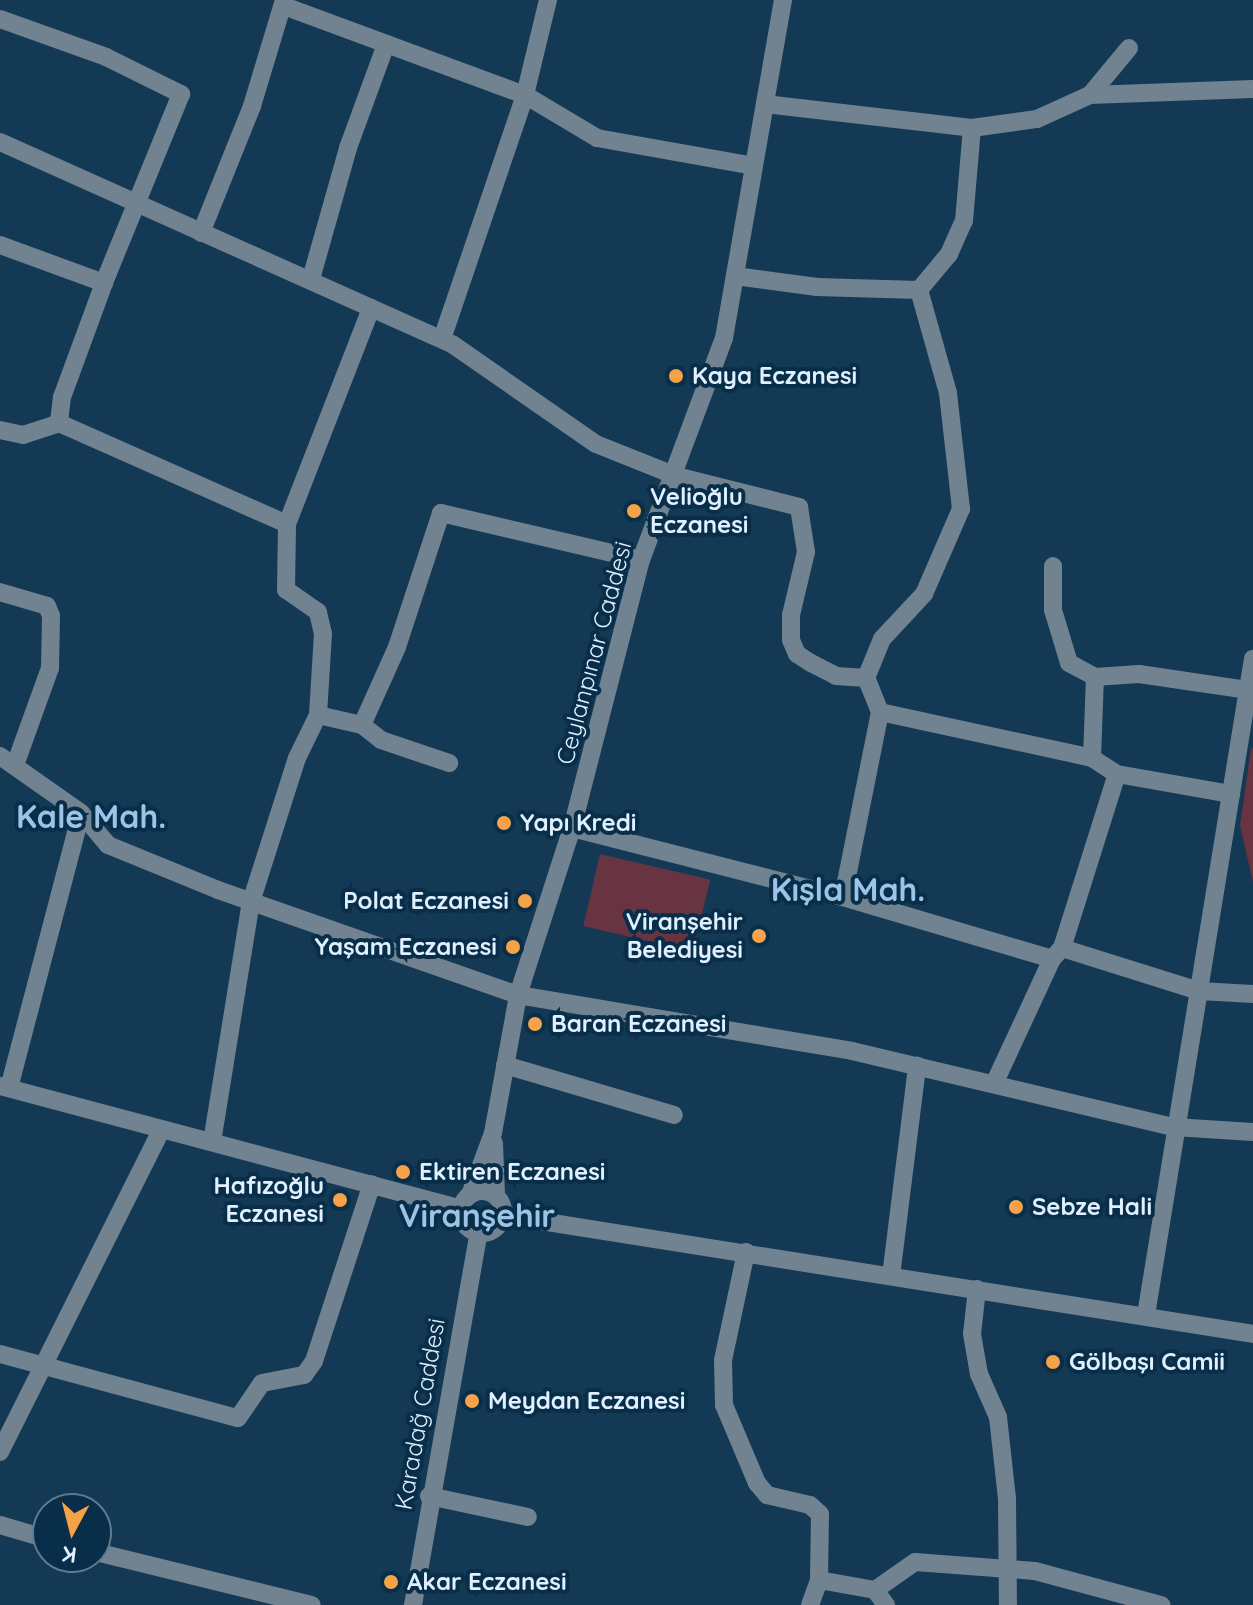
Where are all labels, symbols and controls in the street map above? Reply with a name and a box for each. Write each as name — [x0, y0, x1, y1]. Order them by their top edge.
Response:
place label: Kaya Eczanesi — [692, 362, 857, 390]
marker: Kaya Eczanesi — [667, 367, 685, 385]
place label: Velioğlu Eczanesi — [650, 483, 748, 539]
marker: Velioğlu Eczanesi — [625, 502, 643, 520]
street label: Ceylanpınar Caddesi — [550, 538, 638, 768]
district label: Kale Mah. — [16, 797, 166, 835]
place label: Yapı Kredi — [520, 809, 636, 837]
marker: Yapı Kredi — [495, 814, 513, 832]
district label: Kışla Mah. — [771, 870, 925, 908]
place label: Polat Eczanesi — [343, 887, 509, 915]
marker: Polat Eczanesi — [516, 892, 534, 910]
place label: Viranşehir Belediyesi — [626, 908, 743, 964]
marker: Viranşehir Belediyesi — [750, 927, 768, 945]
place label: Yaşam Eczanesi — [314, 933, 497, 961]
marker: Yaşam Eczanesi — [504, 938, 522, 956]
place label: Baran Eczanesi — [551, 1010, 726, 1038]
marker: Baran Eczanesi — [526, 1015, 544, 1033]
place label: Ektiren Eczanesi — [419, 1158, 605, 1186]
marker: Ektiren Eczanesi — [394, 1163, 412, 1181]
place label: Hafızoğlu Eczanesi — [213, 1172, 324, 1228]
marker: Hafızoğlu Eczanesi — [331, 1191, 349, 1209]
place label: Sebze Hali — [1032, 1193, 1152, 1221]
district label: Viranşehir — [399, 1196, 555, 1234]
marker: Sebze Hali — [1007, 1198, 1025, 1216]
street label: Karadağ Caddesi — [389, 1316, 451, 1512]
place label: Gölbaşı Camii — [1069, 1348, 1225, 1376]
marker: Gölbaşı Camii — [1044, 1353, 1062, 1371]
place label: Meydan Eczanesi — [488, 1387, 685, 1415]
marker: Meydan Eczanesi — [463, 1392, 481, 1410]
north arrow — [32, 1493, 112, 1573]
text: K — [60, 1540, 78, 1570]
place label: Akar Eczanesi — [407, 1568, 567, 1596]
marker: Akar Eczanesi — [382, 1573, 400, 1591]

